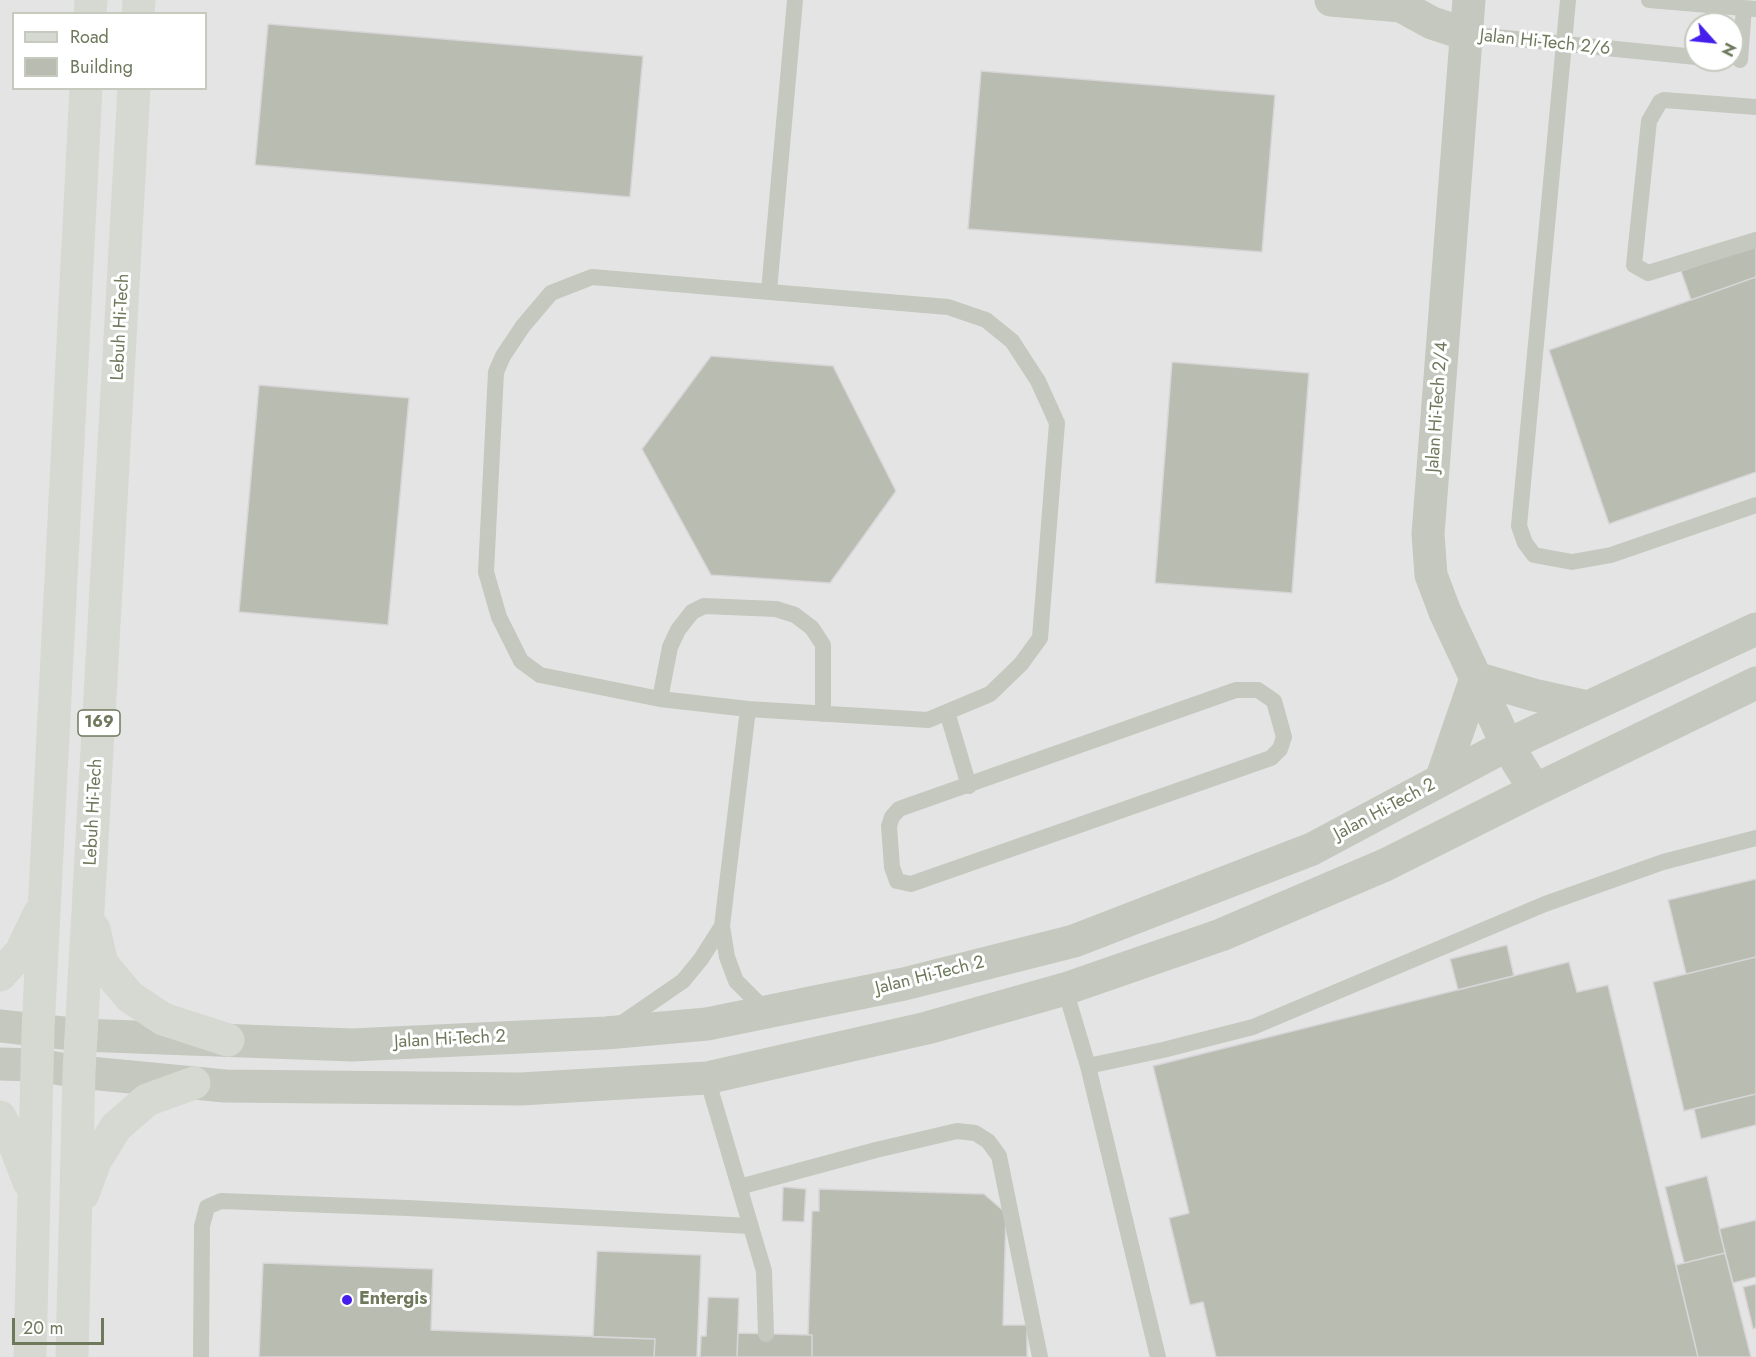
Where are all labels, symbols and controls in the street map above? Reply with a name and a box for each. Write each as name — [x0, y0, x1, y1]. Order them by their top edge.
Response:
legend — [12, 12, 207, 90]
north arrow — [1684, 12, 1744, 72]
text: Road — [70, 24, 109, 50]
street label: Jalan Hi-Tech 2/6 — [1479, 25, 1611, 61]
text: N — [1716, 39, 1742, 60]
text: Building — [70, 54, 133, 80]
street label: Lebuh Hi-Tech — [107, 273, 135, 381]
street label: Jalan Hi-Tech 2/4 — [1423, 341, 1453, 473]
road number: 169 — [78, 710, 120, 736]
street label: Lebuh Hi-Tech — [80, 758, 108, 866]
street label: Jalan Hi-Tech 2 — [1331, 774, 1439, 846]
street label: Jalan Hi-Tech 2 — [873, 952, 987, 1000]
street label: Jalan Hi-Tech 2 — [394, 1026, 506, 1054]
place label: Entergis — [359, 1289, 428, 1311]
marker: Entergis — [340, 1293, 354, 1307]
scale bar — [15, 1306, 106, 1344]
text: 20 m — [23, 1315, 63, 1341]

